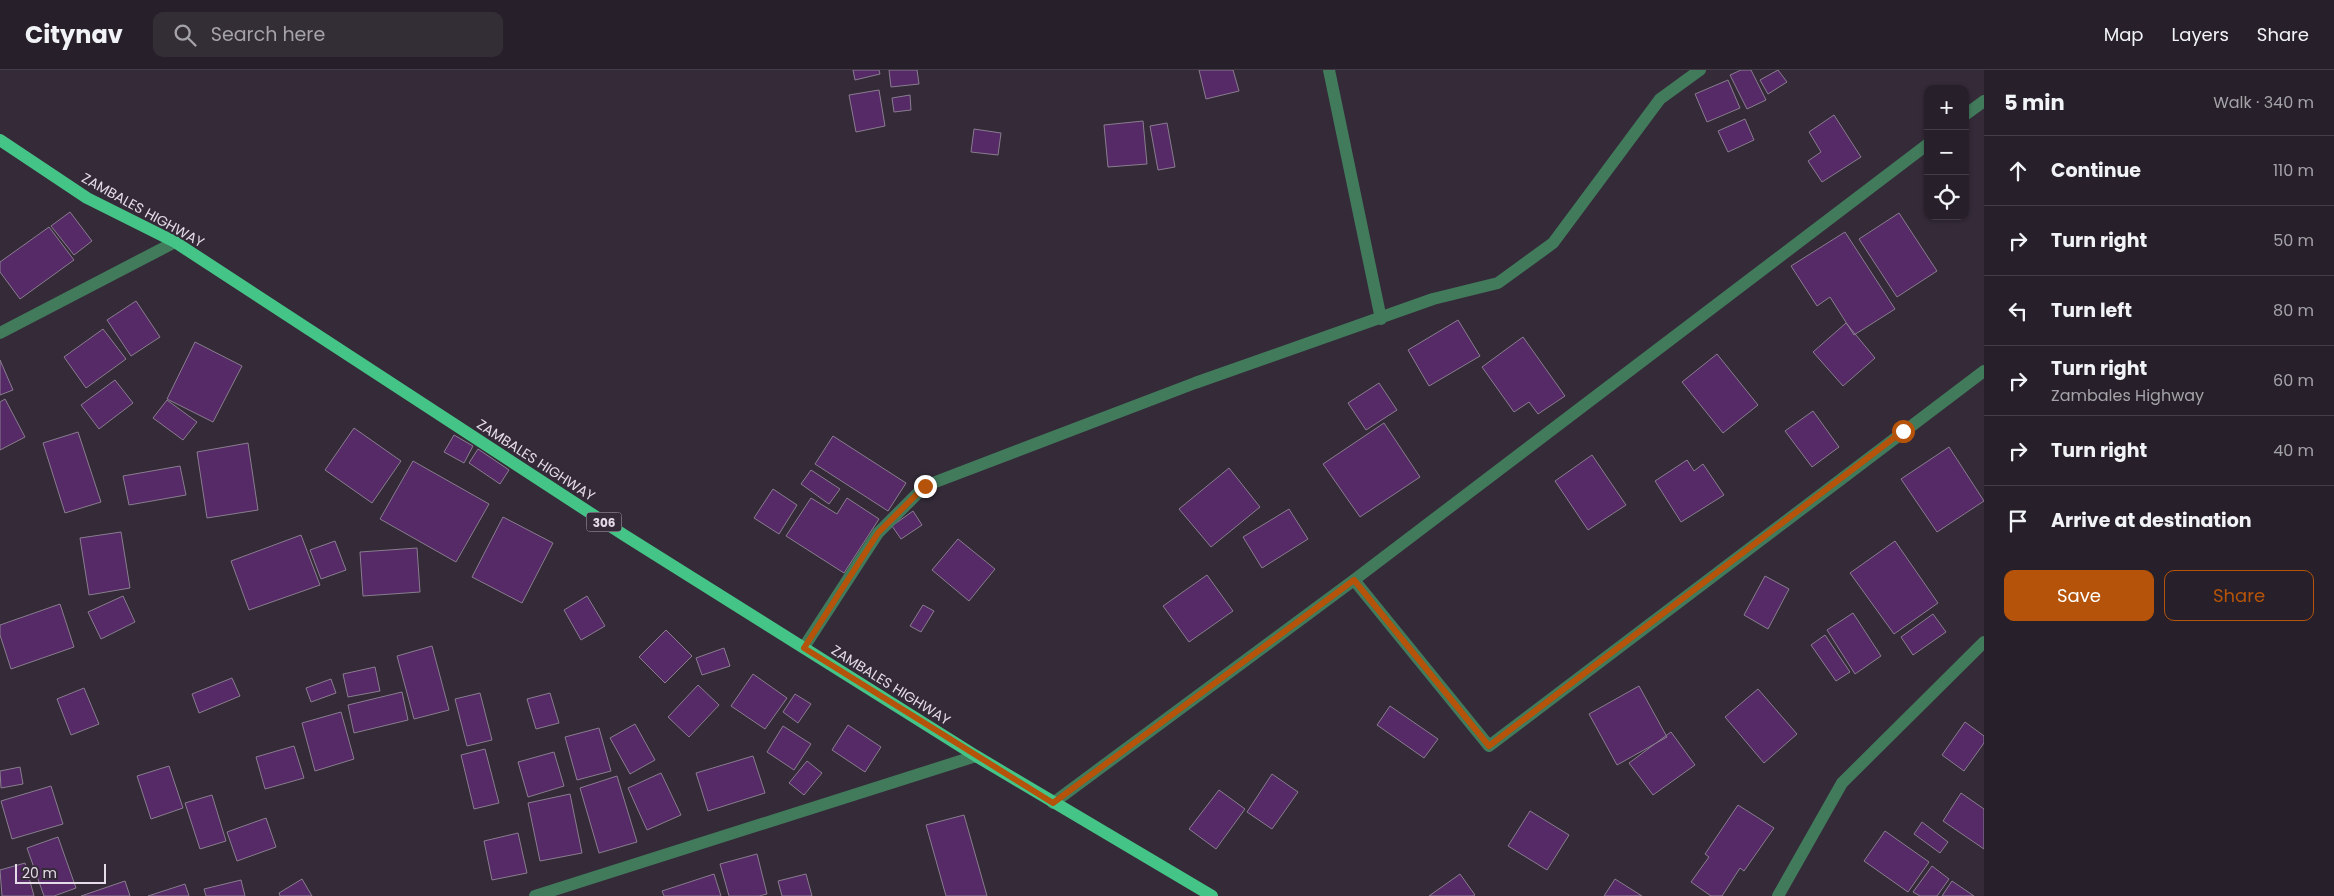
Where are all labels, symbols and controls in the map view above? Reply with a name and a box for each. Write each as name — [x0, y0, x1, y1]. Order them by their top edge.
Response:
search box — [153, 12, 503, 57]
text: Citynav — [25, 18, 123, 51]
icon: search — [171, 21, 199, 49]
text: Search here — [211, 21, 325, 48]
text: Map — [2104, 22, 2144, 47]
text: Layers — [2172, 22, 2229, 47]
text: Share — [2257, 22, 2309, 47]
map controls — [1924, 85, 1969, 220]
button: + — [1924, 85, 1969, 130]
text: 5 min — [2004, 88, 2065, 117]
text: Walk · 340 m — [2213, 91, 2314, 114]
button: − — [1924, 130, 1969, 175]
icon: ahead — [2004, 157, 2032, 185]
text: Continue — [2051, 157, 2141, 184]
text: 110 m — [2273, 159, 2314, 182]
street label: ZAMBALES HIGHWAY — [78, 168, 208, 252]
button: locate — [1924, 175, 1969, 220]
icon: right — [2004, 227, 2032, 255]
text: Turn right — [2051, 227, 2147, 254]
text: 50 m — [2273, 229, 2314, 252]
icon: left — [2004, 297, 2032, 325]
text: Turn left — [2051, 297, 2132, 324]
text: 80 m — [2273, 299, 2314, 322]
text: Turn right — [2051, 355, 2147, 382]
icon: right — [2004, 367, 2032, 395]
text: 60 m — [2273, 369, 2314, 392]
text: Zambales Highway — [2051, 384, 2204, 407]
street label: ZAMBALES HIGHWAY — [473, 414, 599, 506]
route start — [1892, 420, 1915, 443]
icon: right — [2004, 437, 2032, 465]
text: Turn right — [2051, 437, 2147, 464]
text: 40 m — [2273, 439, 2314, 462]
route end — [914, 475, 937, 498]
icon: arrive — [2004, 507, 2032, 535]
text: Arrive at destination — [2051, 507, 2252, 534]
road number: 306 — [586, 512, 622, 532]
button: Save — [2004, 570, 2154, 621]
button: Share — [2164, 570, 2314, 621]
street label: ZAMBALES HIGHWAY — [827, 640, 955, 730]
scale bar — [15, 861, 106, 884]
text: 20 m — [22, 863, 57, 883]

